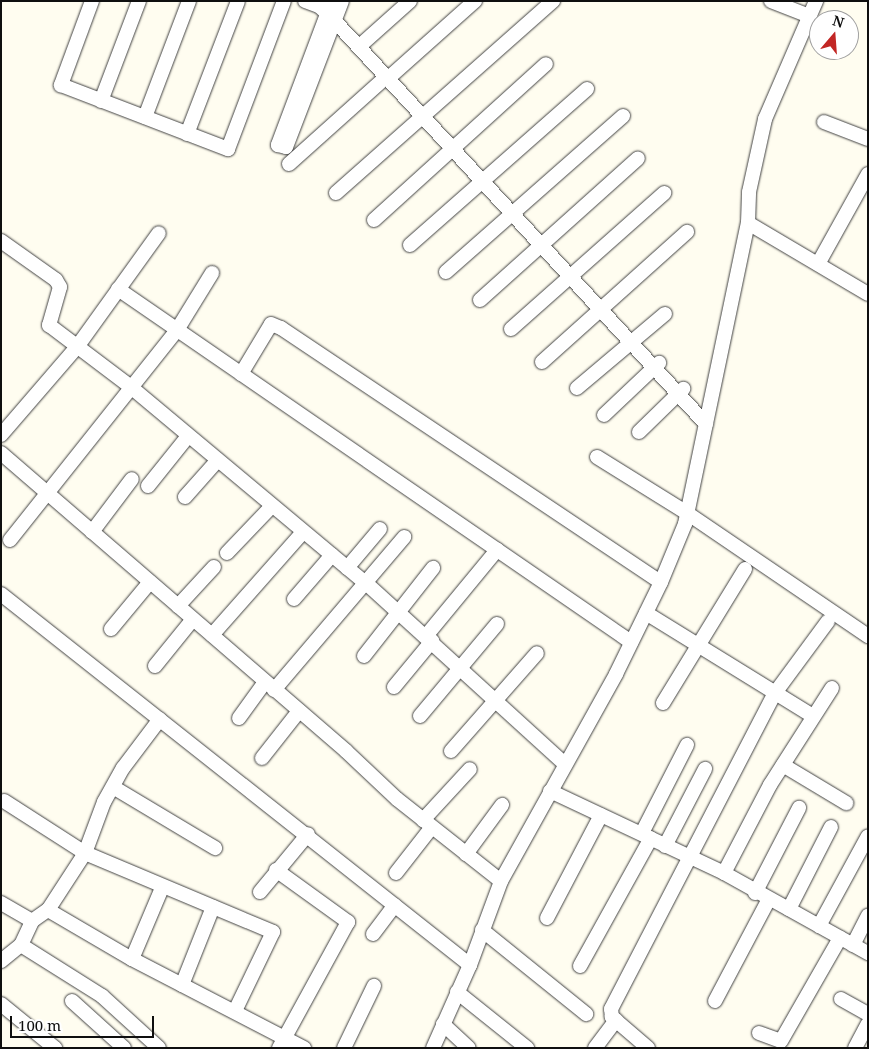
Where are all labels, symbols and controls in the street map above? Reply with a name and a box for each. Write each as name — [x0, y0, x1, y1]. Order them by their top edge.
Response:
north arrow — [809, 10, 859, 60]
text: N — [830, 10, 847, 32]
scale bar — [12, 1006, 156, 1038]
text: 100 m — [18, 1015, 61, 1035]

